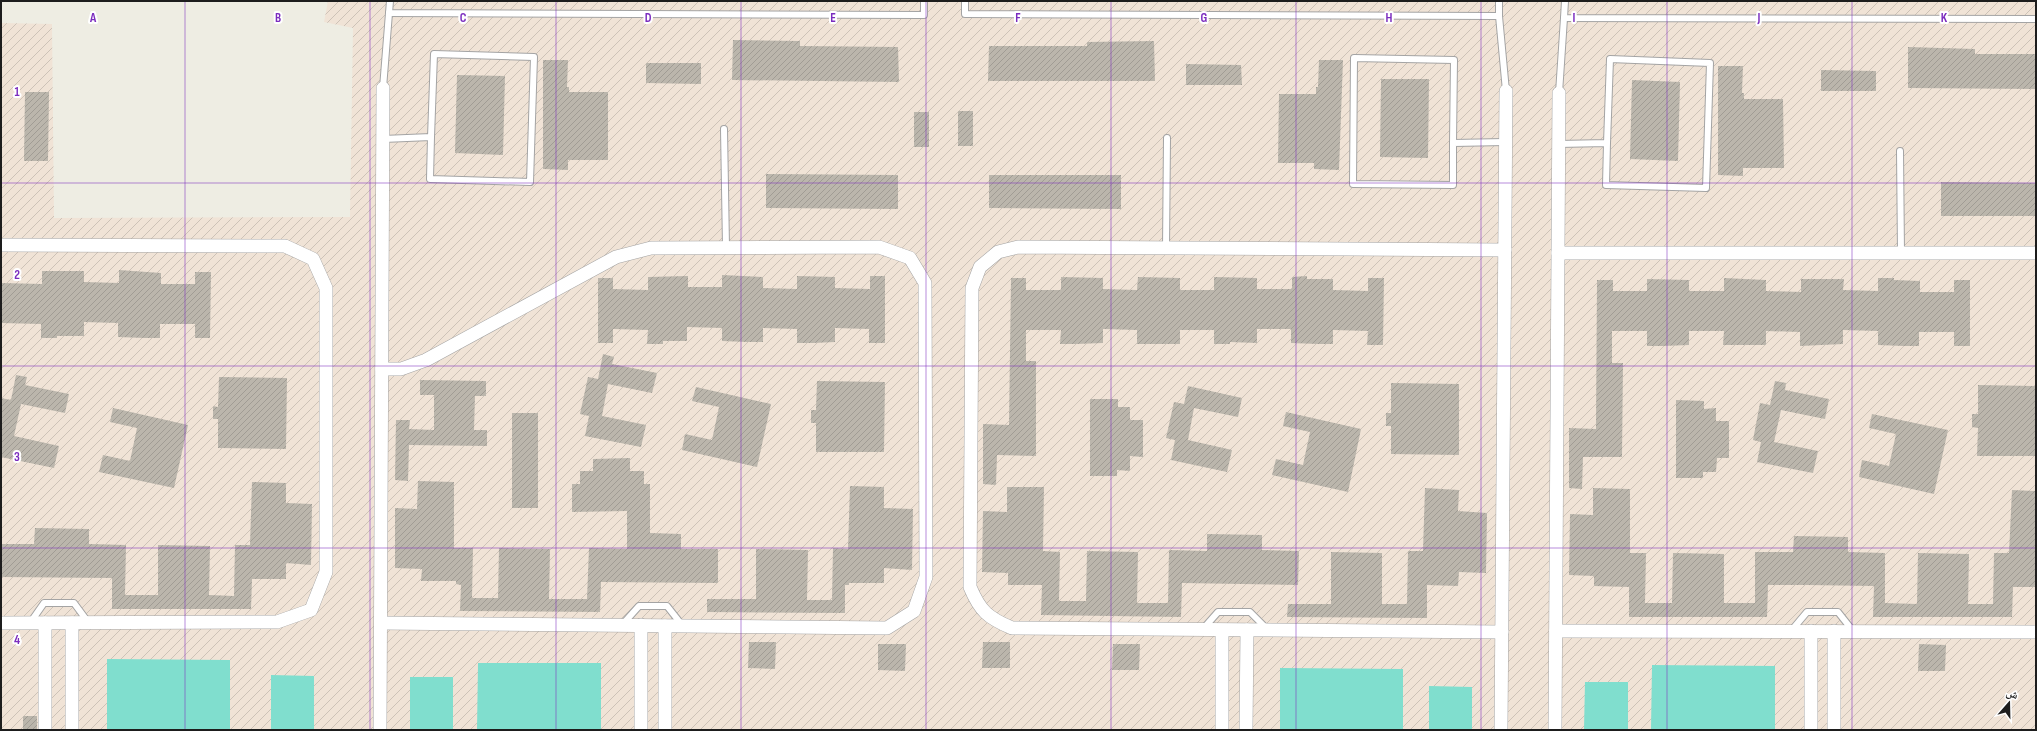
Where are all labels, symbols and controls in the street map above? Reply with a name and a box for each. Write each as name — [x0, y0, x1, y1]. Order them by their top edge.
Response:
text: A — [89, 10, 97, 26]
text: B — [275, 10, 281, 26]
text: C — [460, 10, 467, 26]
text: D — [645, 10, 652, 26]
text: E — [830, 10, 836, 26]
text: F — [1015, 10, 1021, 26]
text: G — [1201, 10, 1208, 26]
text: H — [1386, 10, 1393, 26]
text: I — [1573, 10, 1576, 26]
text: J — [1757, 10, 1761, 26]
text: K — [1941, 10, 1948, 26]
text: 1 — [14, 84, 20, 100]
text: 2 — [14, 267, 20, 283]
text: 3 — [14, 449, 20, 465]
text: 4 — [14, 632, 20, 648]
north arrow — [1989, 683, 2029, 723]
text: ش — [2004, 686, 2020, 703]

